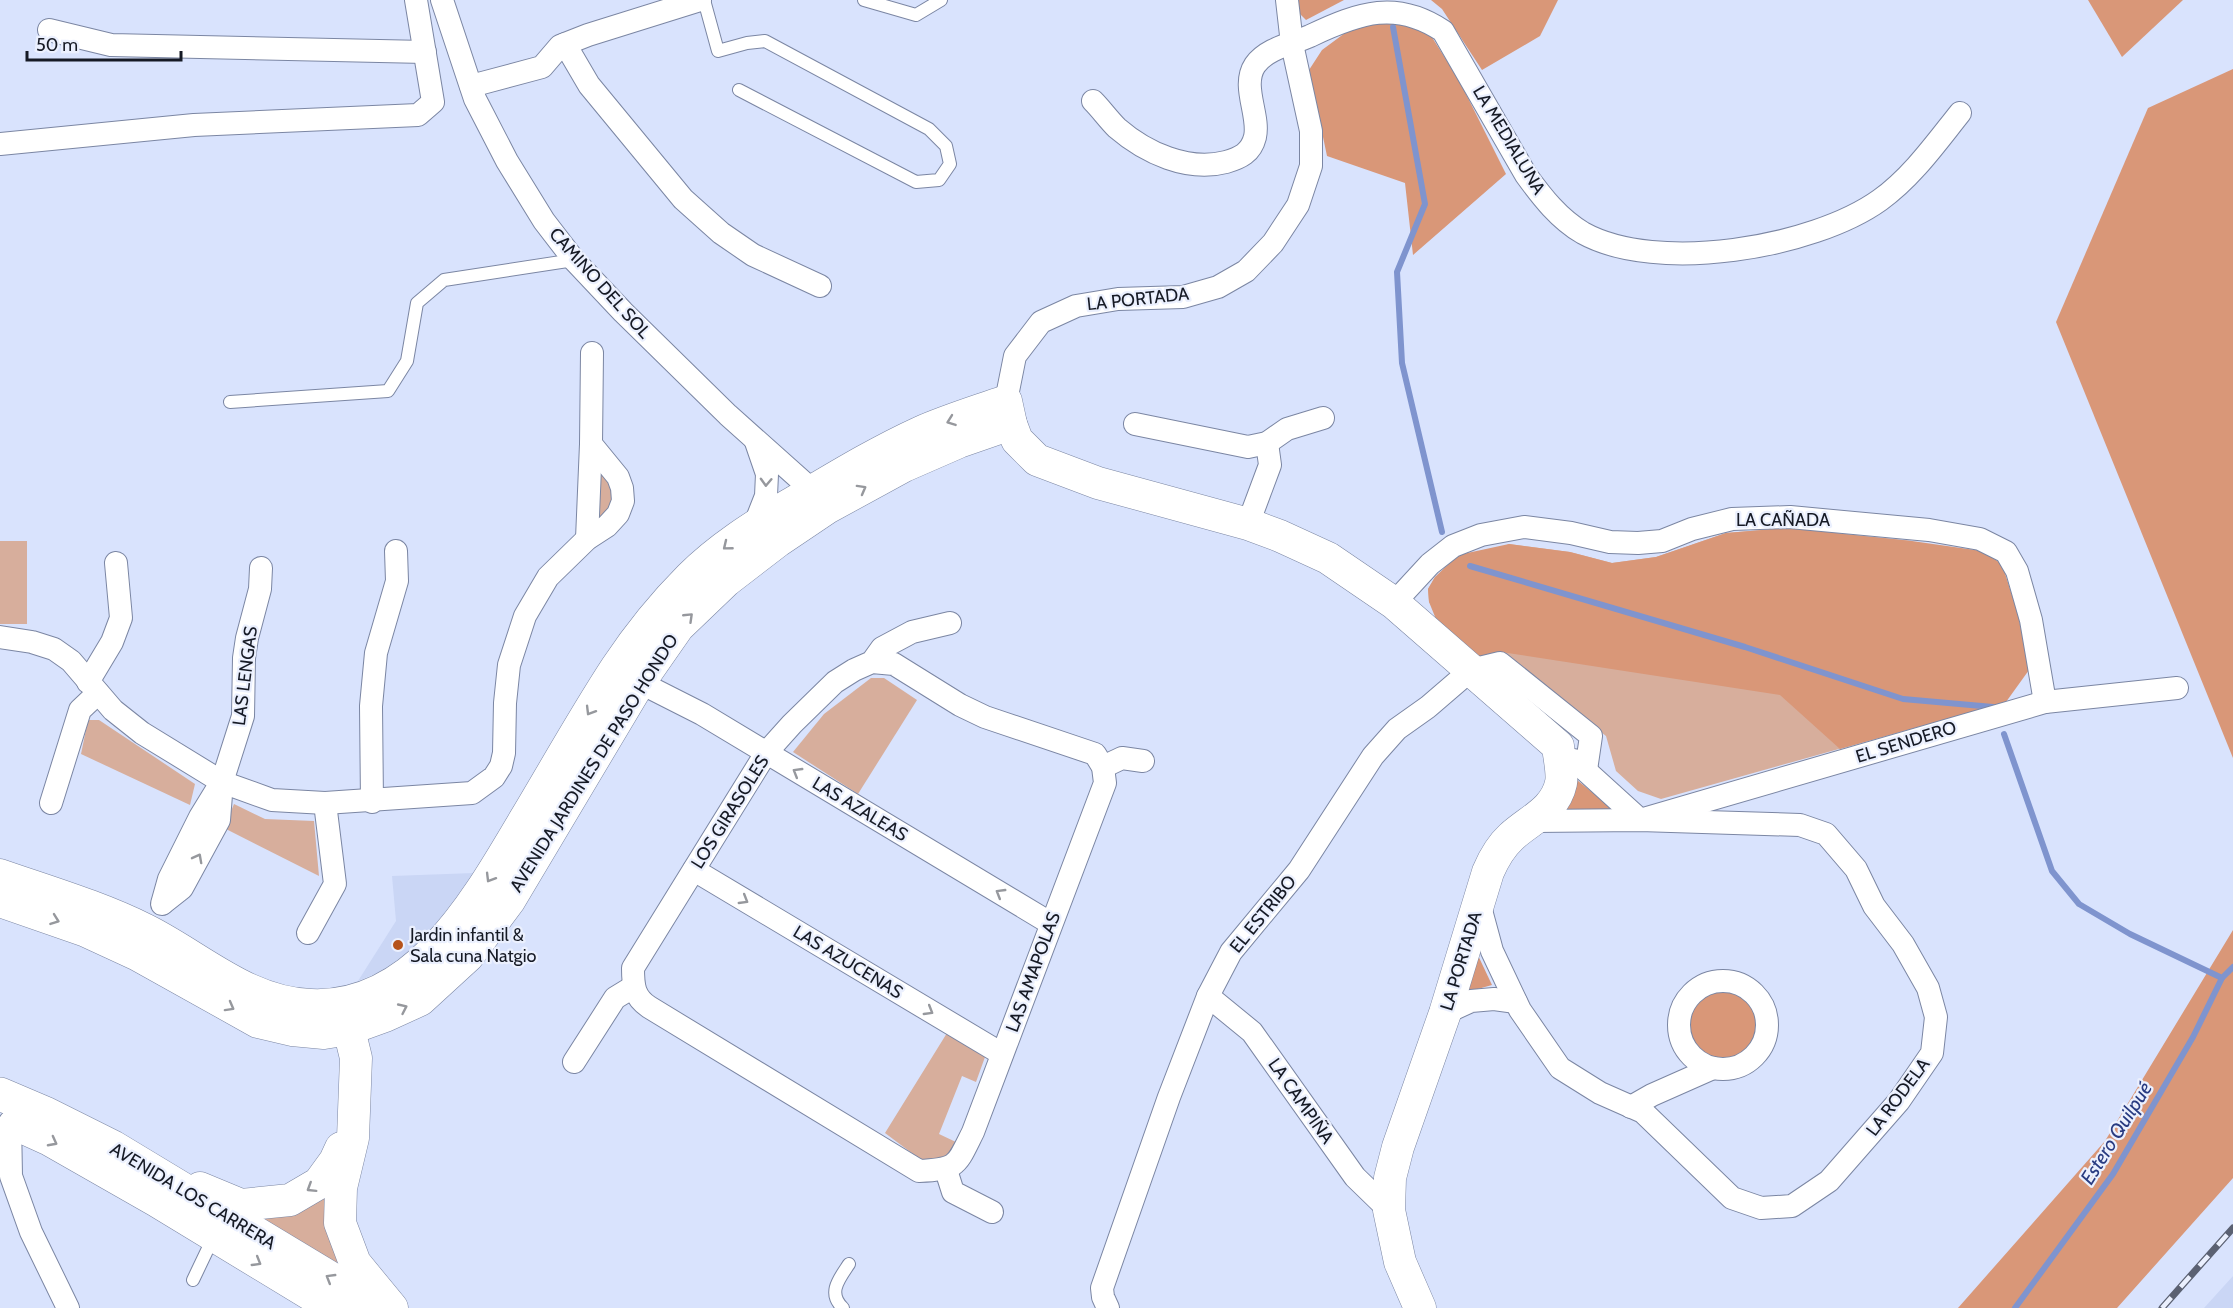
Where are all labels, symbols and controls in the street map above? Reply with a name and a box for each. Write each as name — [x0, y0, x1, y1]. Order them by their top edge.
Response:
scale bar — [27, 24, 182, 62]
text: 50 m — [36, 34, 78, 56]
street label: LA MEDIALUNA — [1468, 82, 1550, 198]
street label: CAMINO DEL SOL — [545, 223, 655, 343]
street label: LA PORTADA — [1086, 283, 1190, 315]
one-way arrow — [946, 414, 957, 426]
one-way arrow — [760, 478, 773, 487]
one-way arrow — [856, 485, 866, 496]
street label: LA CAÑADA — [1736, 509, 1830, 531]
one-way arrow — [723, 539, 734, 550]
one-way arrow — [682, 613, 693, 624]
street label: LAS LENGAS — [228, 625, 262, 727]
street label: AVENIDA JARDINES DE PASO HONDO — [505, 630, 683, 896]
one-way arrow — [586, 705, 598, 715]
street label: EL SENDERO — [1853, 716, 1959, 768]
street label: LOS GIRASOLES — [686, 751, 774, 873]
one-way arrow — [793, 767, 803, 779]
street label: LAS AZALEAS — [808, 772, 912, 846]
one-way arrow — [191, 854, 202, 864]
street label: EL ESTRIBO — [1225, 871, 1301, 957]
one-way arrow — [485, 872, 497, 882]
one-way arrow — [996, 889, 1006, 901]
one-way arrow — [738, 892, 748, 904]
street label: LAS AMAPOLAS — [1001, 909, 1065, 1035]
street label: LA PORTADA — [1435, 909, 1487, 1013]
one-way arrow — [49, 913, 60, 925]
street label: LAS AZUCENAS — [789, 921, 907, 1003]
place label: Jardin infantil & Sala cuna Natgio — [409, 924, 537, 967]
marker: Jardin infantil & Sala cuna Natgio — [391, 938, 405, 952]
one-way arrow — [223, 1000, 234, 1011]
one-way arrow — [397, 1003, 408, 1015]
one-way arrow — [923, 1003, 933, 1015]
street label: LA CAMPIÑA — [1263, 1054, 1339, 1148]
street label: LA RODELA — [1862, 1054, 1934, 1140]
water label: Estero Quilpué — [2075, 1077, 2157, 1189]
one-way arrow — [47, 1135, 57, 1146]
street label: AVENIDA LOS CARRERA — [106, 1138, 280, 1254]
one-way arrow — [307, 1181, 317, 1193]
one-way arrow — [251, 1255, 261, 1267]
one-way arrow — [326, 1274, 336, 1285]

